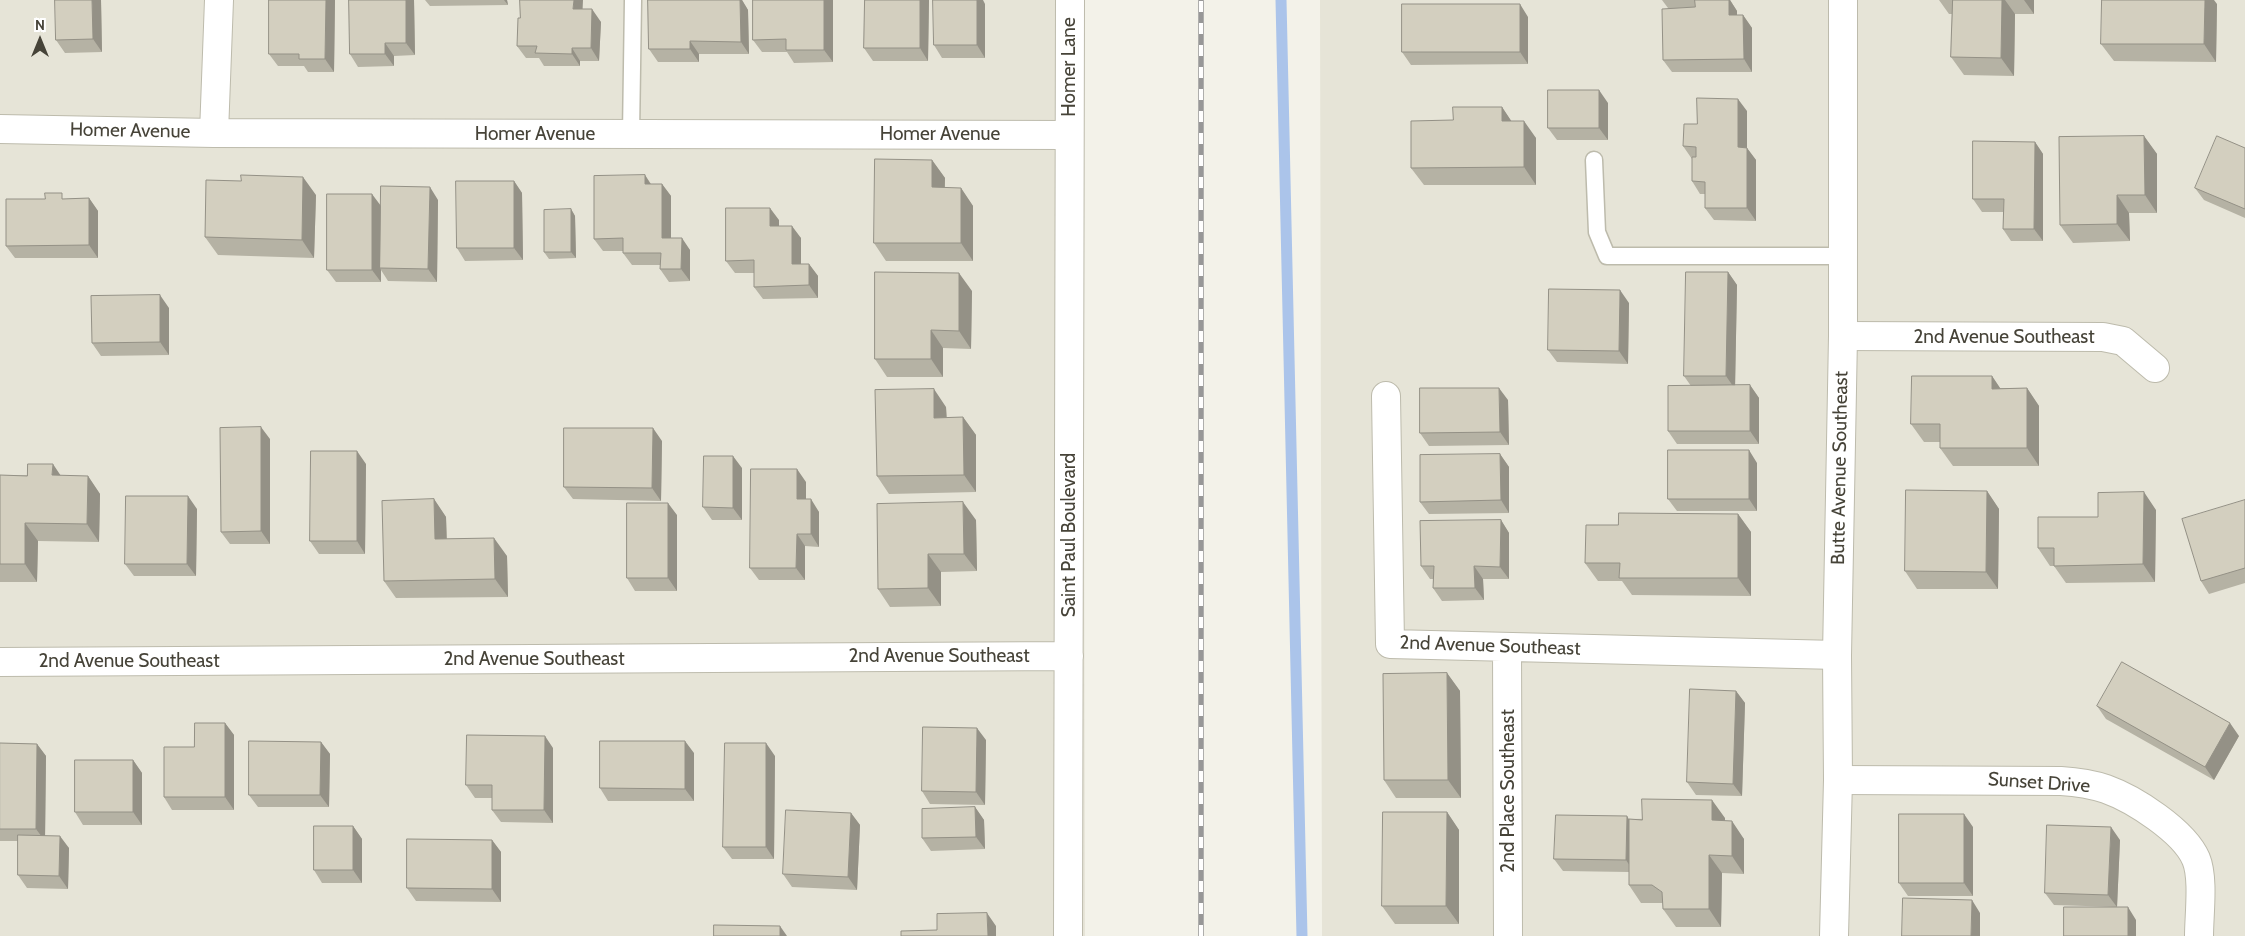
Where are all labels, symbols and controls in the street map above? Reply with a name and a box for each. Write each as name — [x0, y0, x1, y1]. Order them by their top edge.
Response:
north arrow — [15, 15, 65, 65]
text: N — [35, 16, 45, 34]
street label: Homer Lane — [1058, 17, 1080, 117]
street label: Homer Avenue — [70, 119, 190, 143]
street label: Homer Avenue — [475, 123, 595, 145]
street label: Homer Avenue — [880, 123, 1000, 145]
street label: 2nd Avenue Southeast — [1913, 326, 2095, 348]
street label: Butte Avenue Southeast — [1827, 371, 1853, 565]
street label: Saint Paul Boulevard — [1058, 453, 1080, 617]
street label: 2nd Avenue Southeast — [1399, 631, 1581, 661]
street label: 2nd Avenue Southeast — [848, 645, 1030, 667]
street label: 2nd Avenue Southeast — [443, 648, 625, 670]
street label: 2nd Avenue Southeast — [38, 650, 220, 672]
street label: 2nd Place Southeast — [1497, 709, 1519, 873]
street label: Sunset Drive — [1987, 768, 2091, 798]

